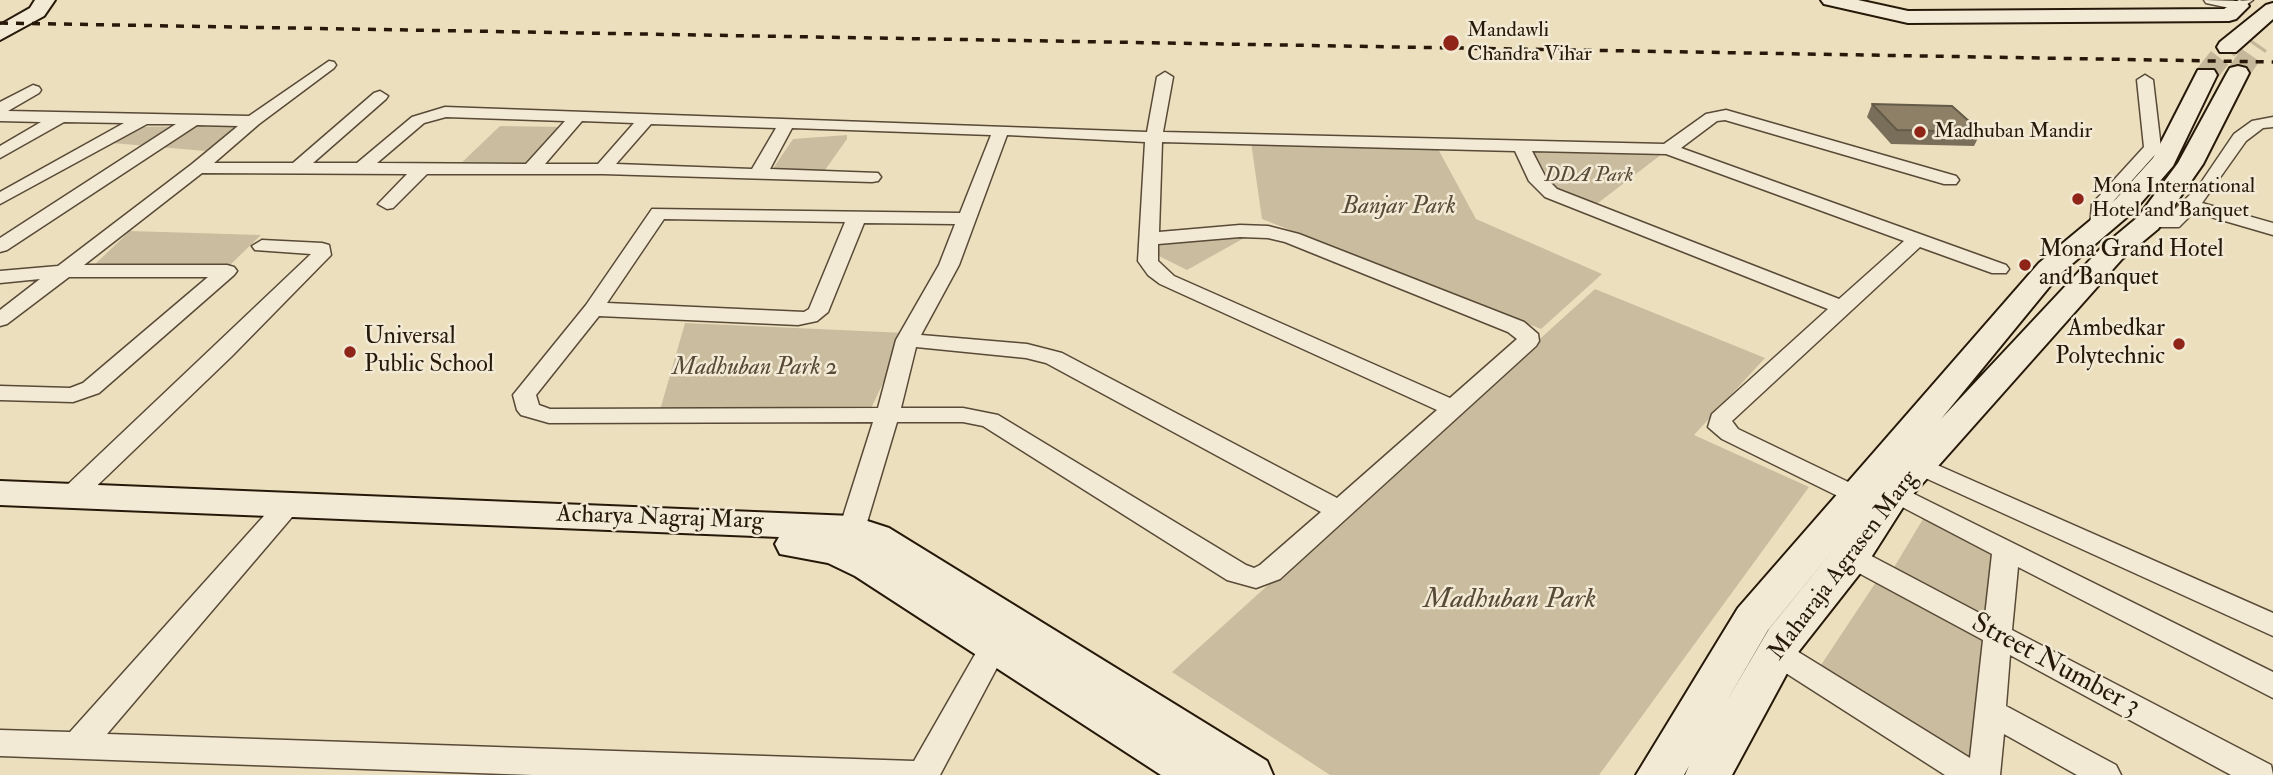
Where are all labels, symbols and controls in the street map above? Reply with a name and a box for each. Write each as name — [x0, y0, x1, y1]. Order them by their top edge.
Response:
place label: Mandawli Chandra Vihar — [1467, 18, 1592, 68]
marker: Mandawli Chandra Vihar — [1441, 33, 1461, 53]
place label: Madhuban Mandir — [1934, 119, 2092, 145]
marker: Madhuban Mandir — [1912, 124, 1928, 140]
park label: DDA Park — [1544, 163, 1634, 189]
place label: Mona International Hotel and Banquet — [2092, 174, 2255, 224]
marker: Mona International Hotel and Banquet — [2070, 191, 2086, 207]
park label: Banjar Park — [1342, 194, 1456, 222]
place label: Mona Grand Hotel and Banquet — [2039, 237, 2224, 293]
marker: Mona Grand Hotel and Banquet — [2017, 257, 2033, 273]
place label: Ambedkar Polytechnic — [2055, 316, 2165, 372]
place label: Universal Public School — [364, 324, 494, 380]
marker: Ambedkar Polytechnic — [2171, 336, 2187, 352]
marker: Universal Public School — [342, 344, 358, 360]
park label: Madhuban Park 2 — [672, 355, 838, 383]
street label: Maharaja Agrasen Marg — [1763, 466, 1925, 666]
street label: Acharya Nagraj Marg — [556, 501, 764, 537]
park label: Madhuban Park — [1424, 584, 1596, 618]
street label: Street Number 3 — [1965, 607, 2145, 725]

